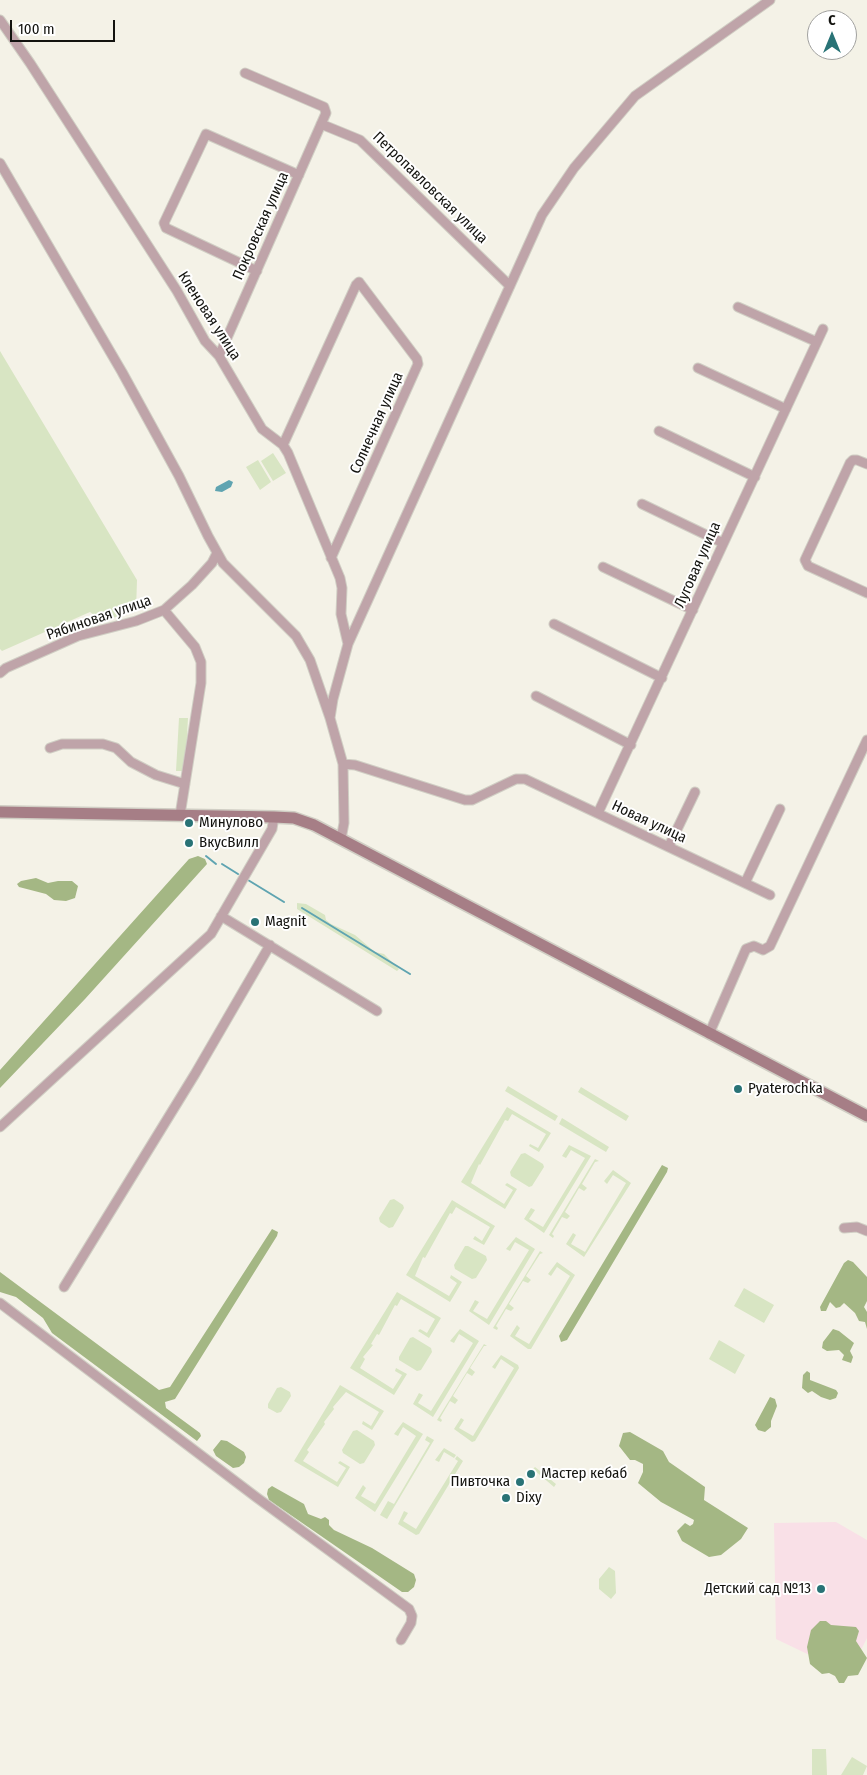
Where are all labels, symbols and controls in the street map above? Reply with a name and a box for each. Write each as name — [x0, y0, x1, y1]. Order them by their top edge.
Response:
scale bar — [12, 10, 118, 42]
north arrow — [807, 10, 857, 60]
text: С — [828, 12, 836, 29]
text: 100 m — [18, 20, 55, 38]
street label: Петропавловская улица — [369, 128, 491, 248]
street label: Покровская улица — [229, 169, 293, 283]
street label: Кленовая улица — [174, 268, 244, 364]
street label: Солнечная улица — [347, 369, 407, 477]
street label: Луговая улица — [671, 519, 725, 611]
street label: Рябиновая улица — [44, 592, 154, 644]
street label: Новая улица — [609, 797, 689, 847]
place label: Минулово — [199, 814, 263, 832]
marker: Минулово — [183, 817, 195, 829]
place label: ВкусВилл — [199, 834, 259, 852]
marker: ВкусВилл — [183, 837, 195, 849]
place label: Magnit — [265, 913, 307, 931]
marker: Magnit — [249, 916, 261, 928]
place label: Pyaterochka — [748, 1080, 823, 1098]
marker: Pyaterochka — [732, 1083, 744, 1095]
place label: Мастер кебаб — [541, 1465, 627, 1483]
marker: Мастер кебаб — [525, 1468, 537, 1480]
place label: Пивточка — [450, 1473, 510, 1491]
marker: Пивточка — [514, 1476, 526, 1488]
place label: Dixy — [516, 1489, 542, 1507]
marker: Dixy — [500, 1492, 512, 1504]
place label: Детский сад №13 — [704, 1580, 811, 1598]
marker: Детский сад №13 — [815, 1583, 827, 1595]

